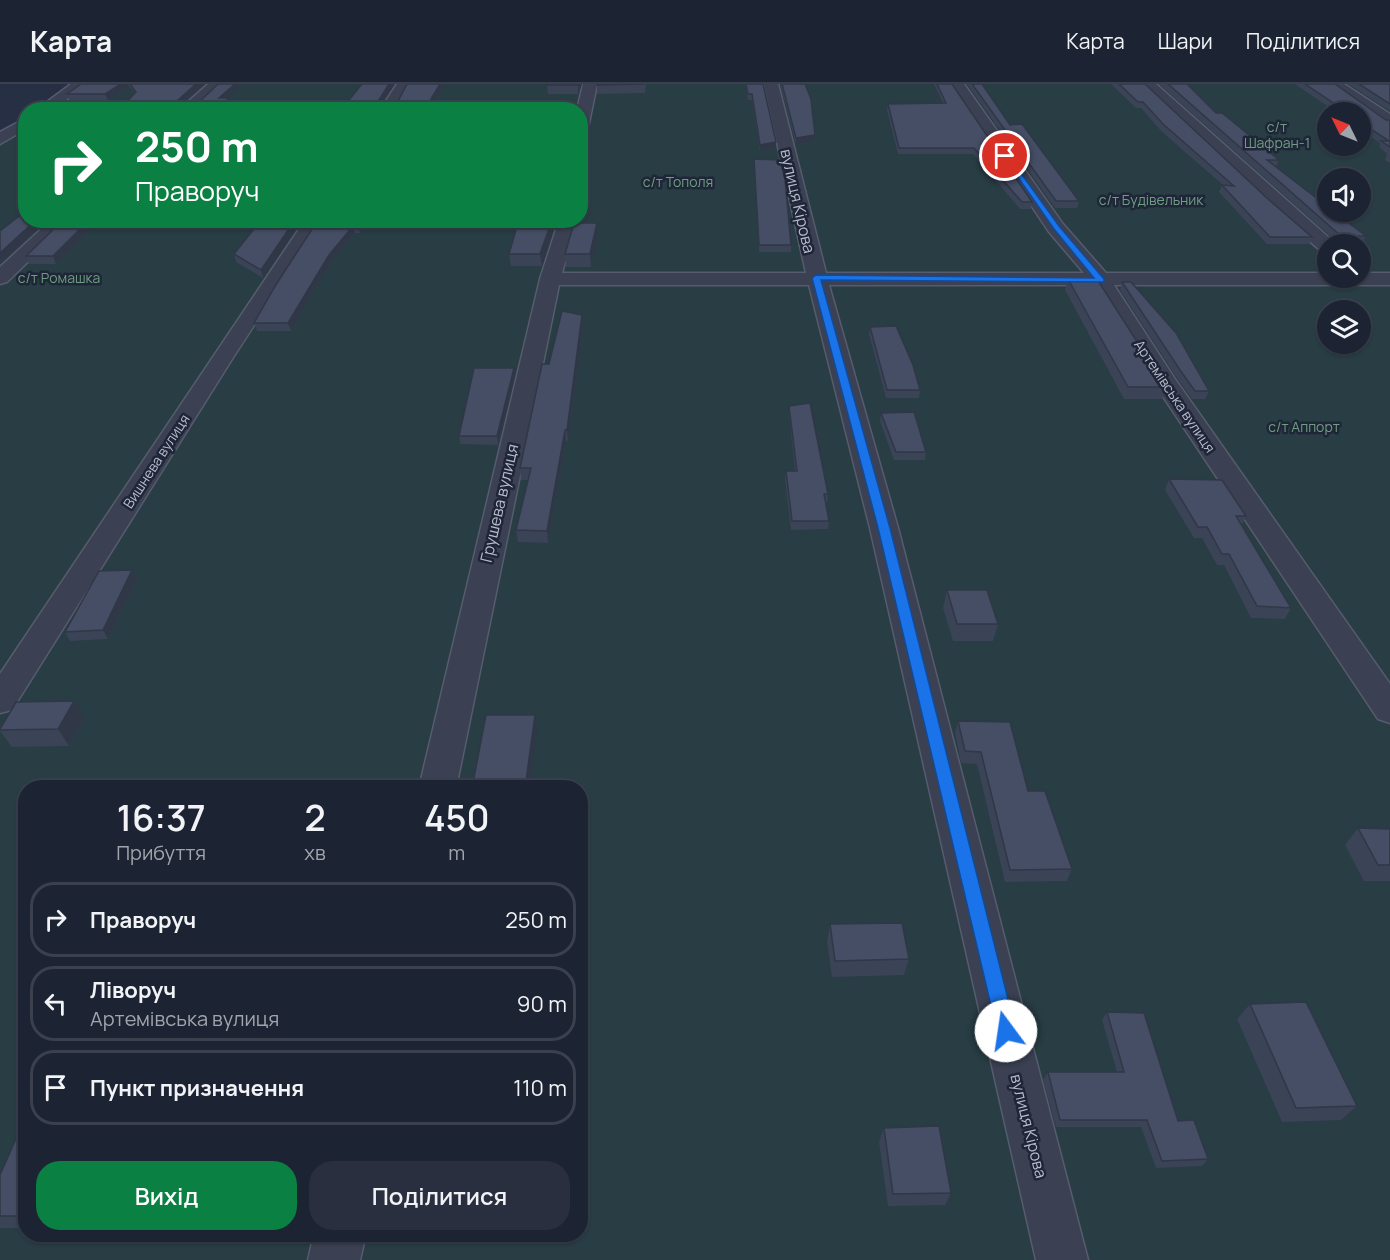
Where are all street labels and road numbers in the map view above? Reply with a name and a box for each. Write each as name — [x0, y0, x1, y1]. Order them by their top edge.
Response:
street label: вулиця Кірова — [775, 147, 821, 255]
street label: Артемівська вулиця — [1130, 336, 1220, 456]
street label: Вишнева вулиця — [118, 410, 194, 512]
street label: Грушева вулиця — [475, 442, 523, 564]
street label: вулиця Кірова — [1005, 1072, 1053, 1180]

